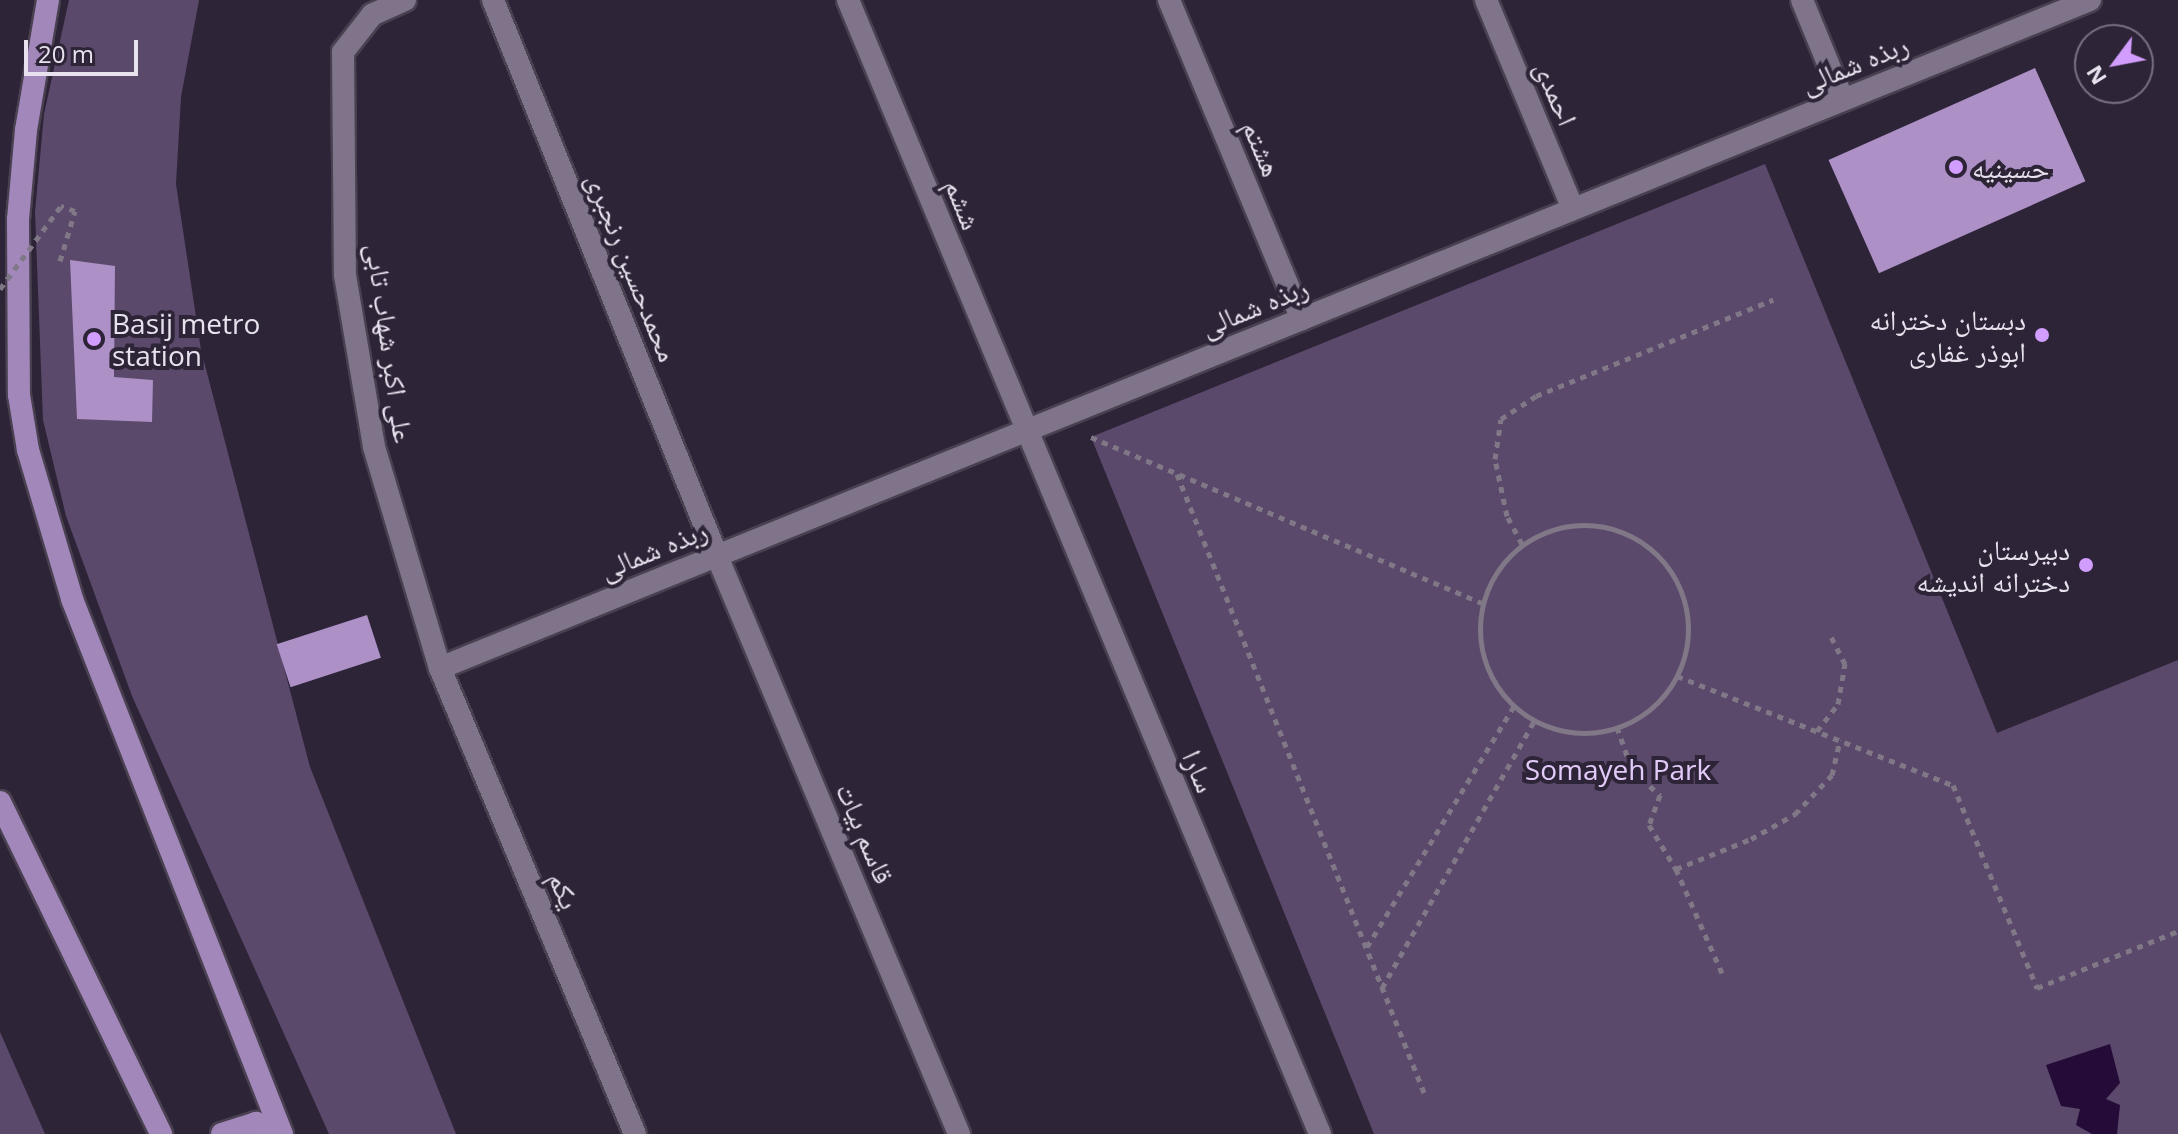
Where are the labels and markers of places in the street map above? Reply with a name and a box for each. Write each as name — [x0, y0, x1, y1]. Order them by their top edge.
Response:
place label: حسینیه — [1972, 150, 2049, 184]
marker: حسینیه — [1947, 158, 1965, 176]
place label: دبستان دخترانه ابوذر غفاری — [1869, 302, 2026, 368]
place label: Basij metro station — [112, 306, 260, 372]
marker: دبستان دخترانه ابوذر غفاری — [2033, 326, 2051, 344]
marker: Basij metro station — [83, 328, 105, 350]
place label: دبیرستان دخترانه اندیشه — [1916, 532, 2070, 598]
marker: دبیرستان دخترانه اندیشه — [2077, 556, 2095, 574]

